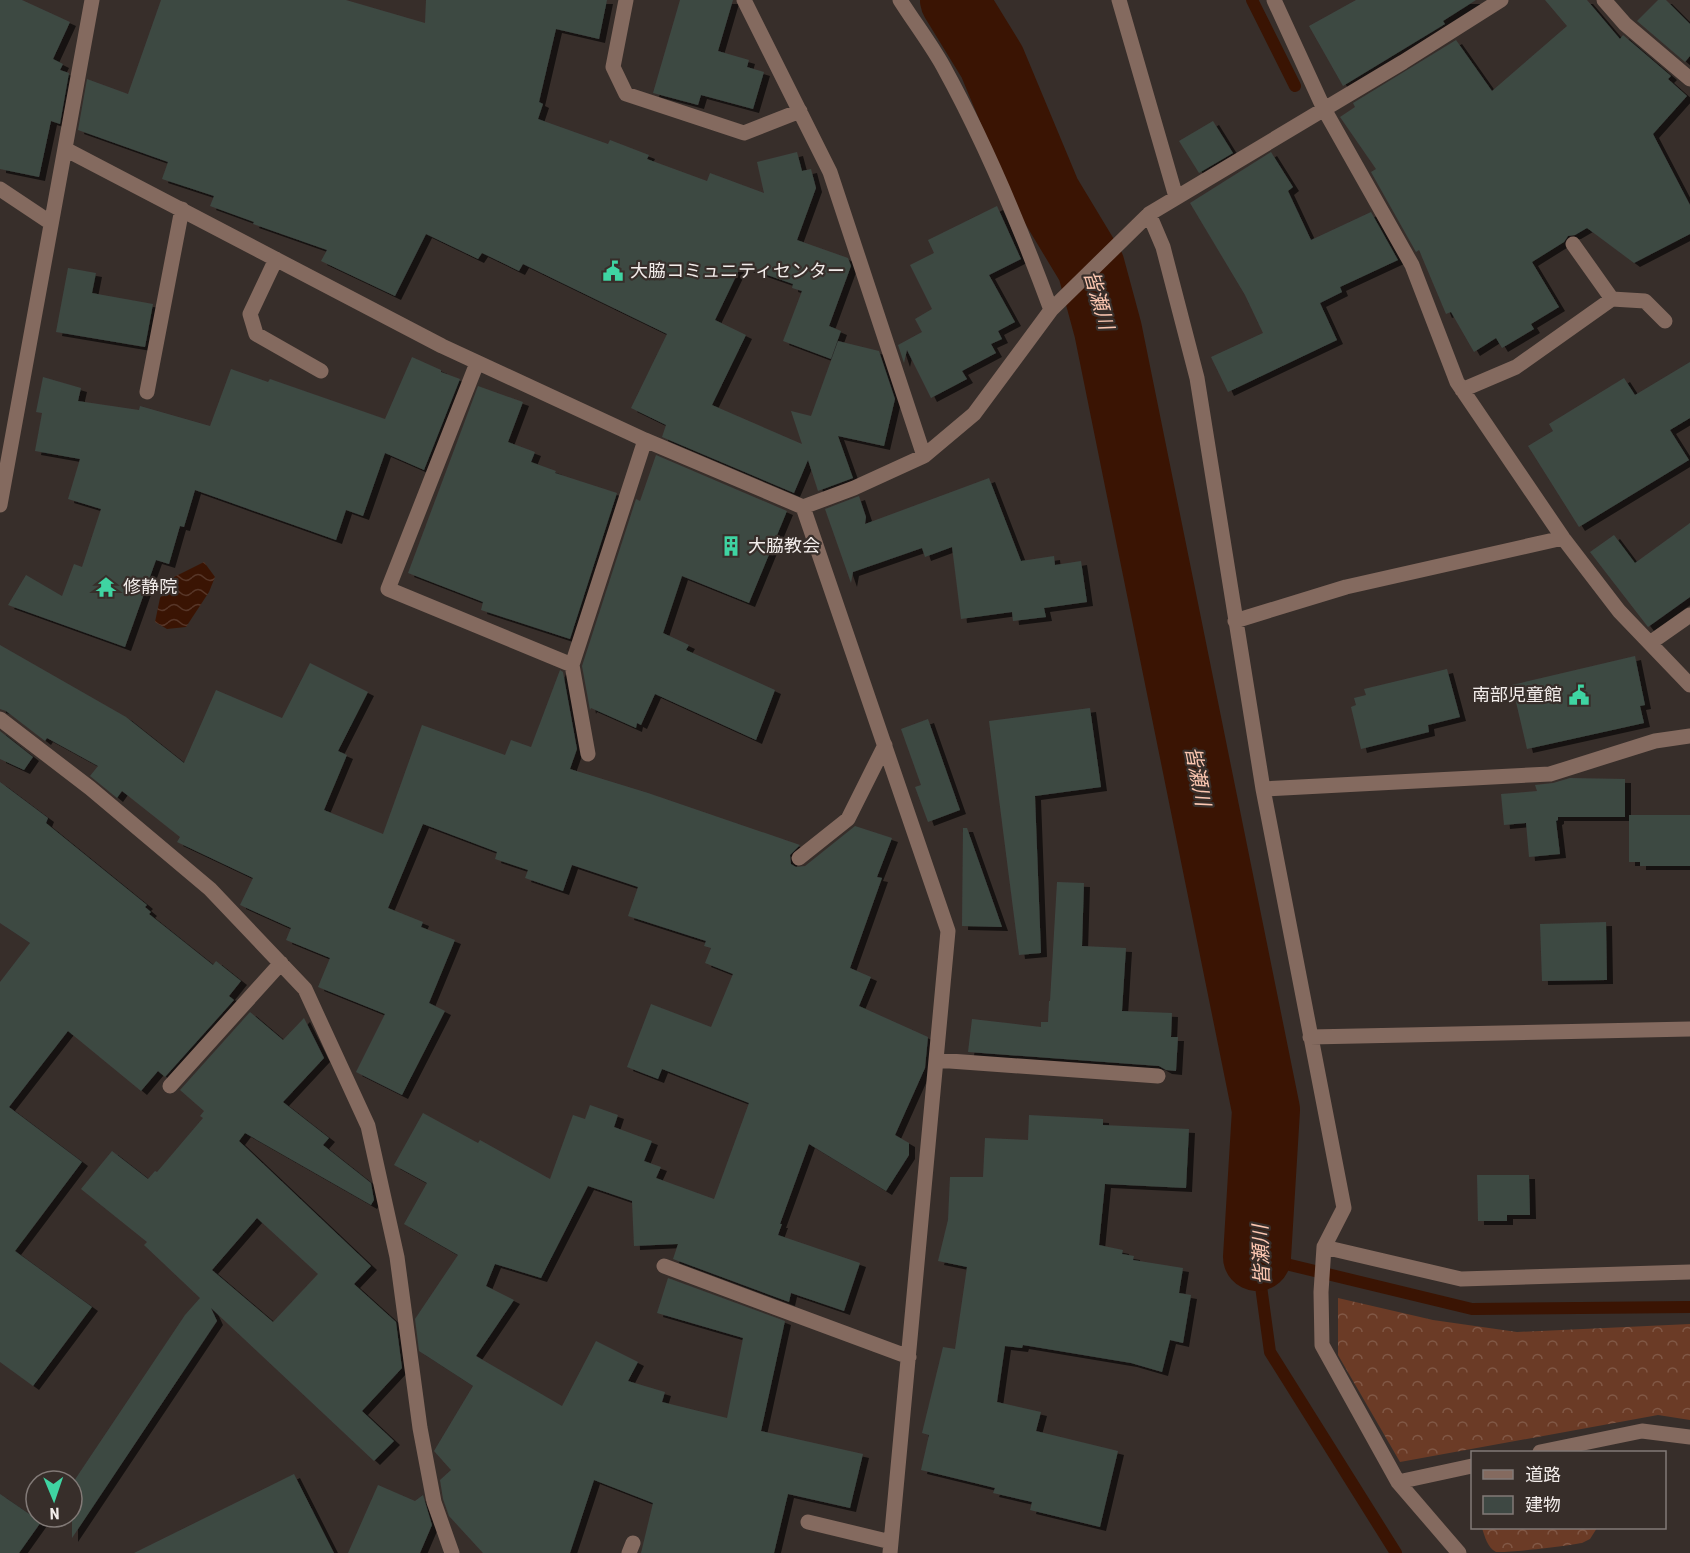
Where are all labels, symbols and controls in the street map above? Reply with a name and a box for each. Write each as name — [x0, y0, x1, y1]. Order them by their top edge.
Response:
public building icon: 大脇コミュニティセンター — [601, 259, 625, 283]
place label: 大脇コミュニティセンター — [630, 260, 845, 281]
water label: 皆瀬川 — [1079, 268, 1119, 334]
building icon: 大脇教会 — [719, 534, 743, 558]
place label: 大脇教会 — [748, 535, 820, 556]
temple icon: 修静院 — [94, 575, 118, 599]
place label: 修静院 — [123, 576, 177, 597]
public building icon: 南部児童館 — [1567, 683, 1591, 707]
place label: 南部児童館 — [1472, 684, 1562, 705]
water label: 皆瀬川 — [1180, 744, 1216, 810]
water label: 皆瀬川 — [1248, 1223, 1274, 1285]
legend — [1471, 1451, 1666, 1529]
text: 道路 — [1525, 1464, 1561, 1485]
north arrow — [24, 1469, 84, 1529]
text: 建物 — [1525, 1494, 1561, 1515]
text: N — [49, 1504, 60, 1523]

